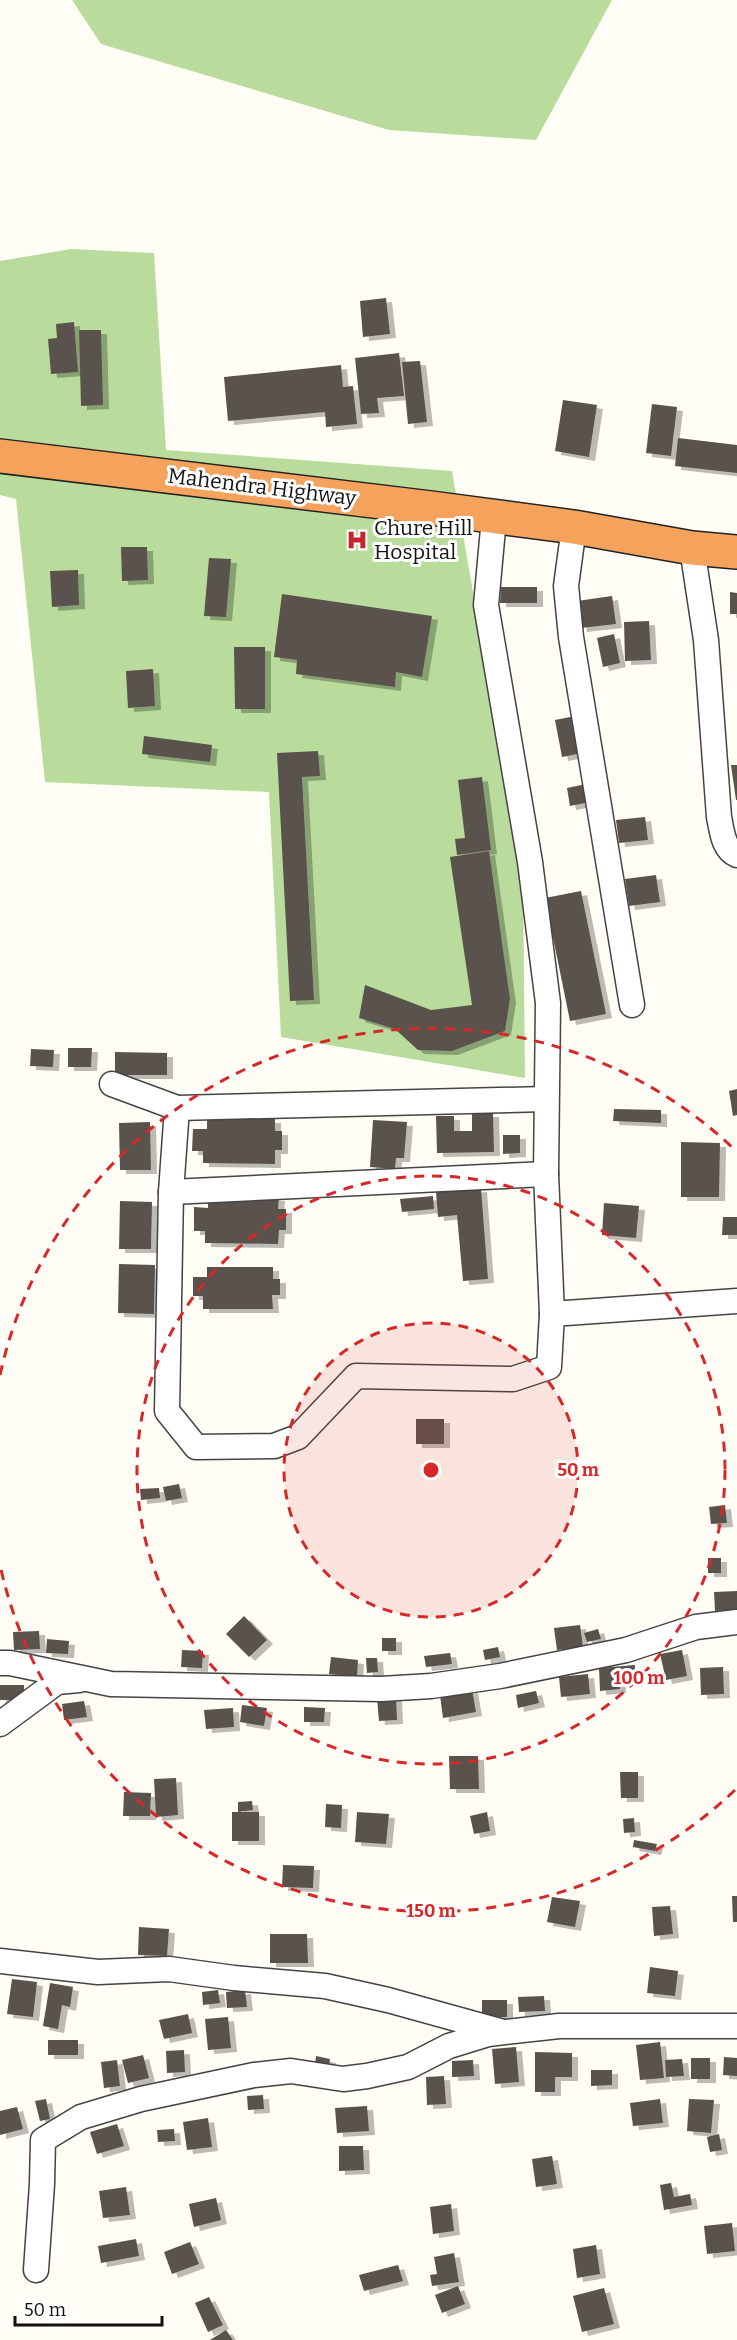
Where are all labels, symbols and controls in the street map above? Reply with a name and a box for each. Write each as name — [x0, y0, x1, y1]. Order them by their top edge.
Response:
street label: Mahendra Highway — [166, 463, 359, 512]
place label: Chure Hill Hospital — [374, 515, 473, 565]
hospital icon: Chure Hill Hospital — [345, 528, 369, 552]
text: 50 m — [557, 1459, 599, 1481]
centre of rings — [421, 1460, 441, 1480]
text: 100 m — [613, 1667, 665, 1689]
text: 150 m — [406, 1900, 456, 1922]
scale bar — [15, 2289, 162, 2327]
text: 50 m — [24, 2299, 66, 2321]

